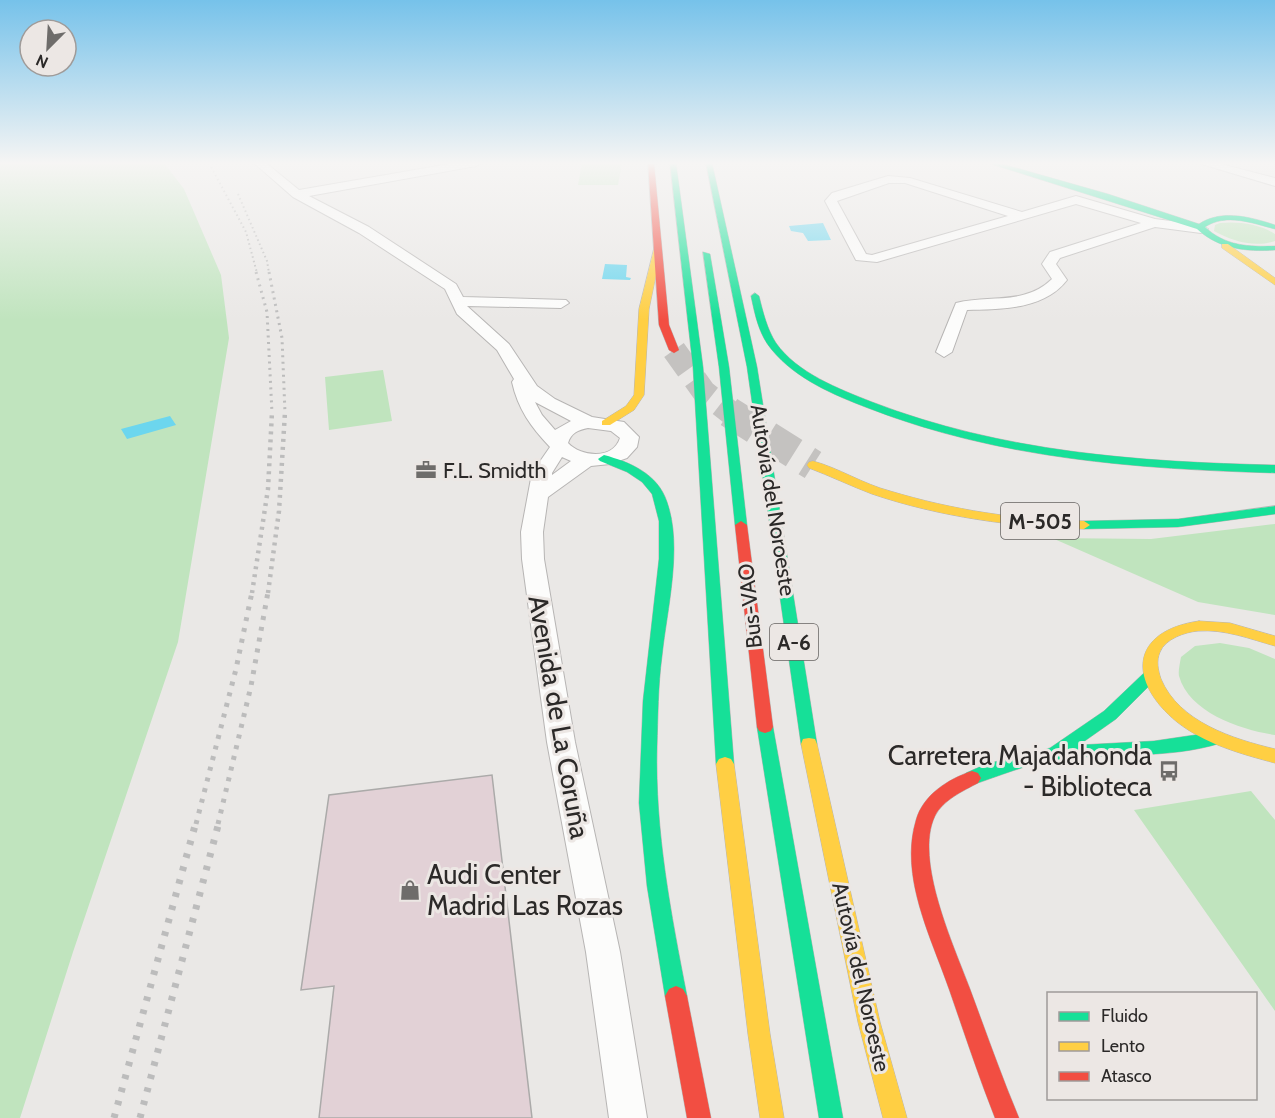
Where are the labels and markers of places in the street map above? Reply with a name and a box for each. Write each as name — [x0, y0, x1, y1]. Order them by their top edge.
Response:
place label: F.L. Smidth — [443, 457, 546, 484]
office icon: F.L. Smidth — [414, 458, 438, 482]
place label: Carretera Majadahonda - Biblioteca — [888, 739, 1152, 803]
bus stop icon: Carretera Majadahonda - Biblioteca — [1157, 759, 1181, 783]
place label: Audi Center Madrid Las Rozas — [427, 858, 623, 922]
shop icon: Audi Center Madrid Las Rozas — [398, 878, 422, 902]

